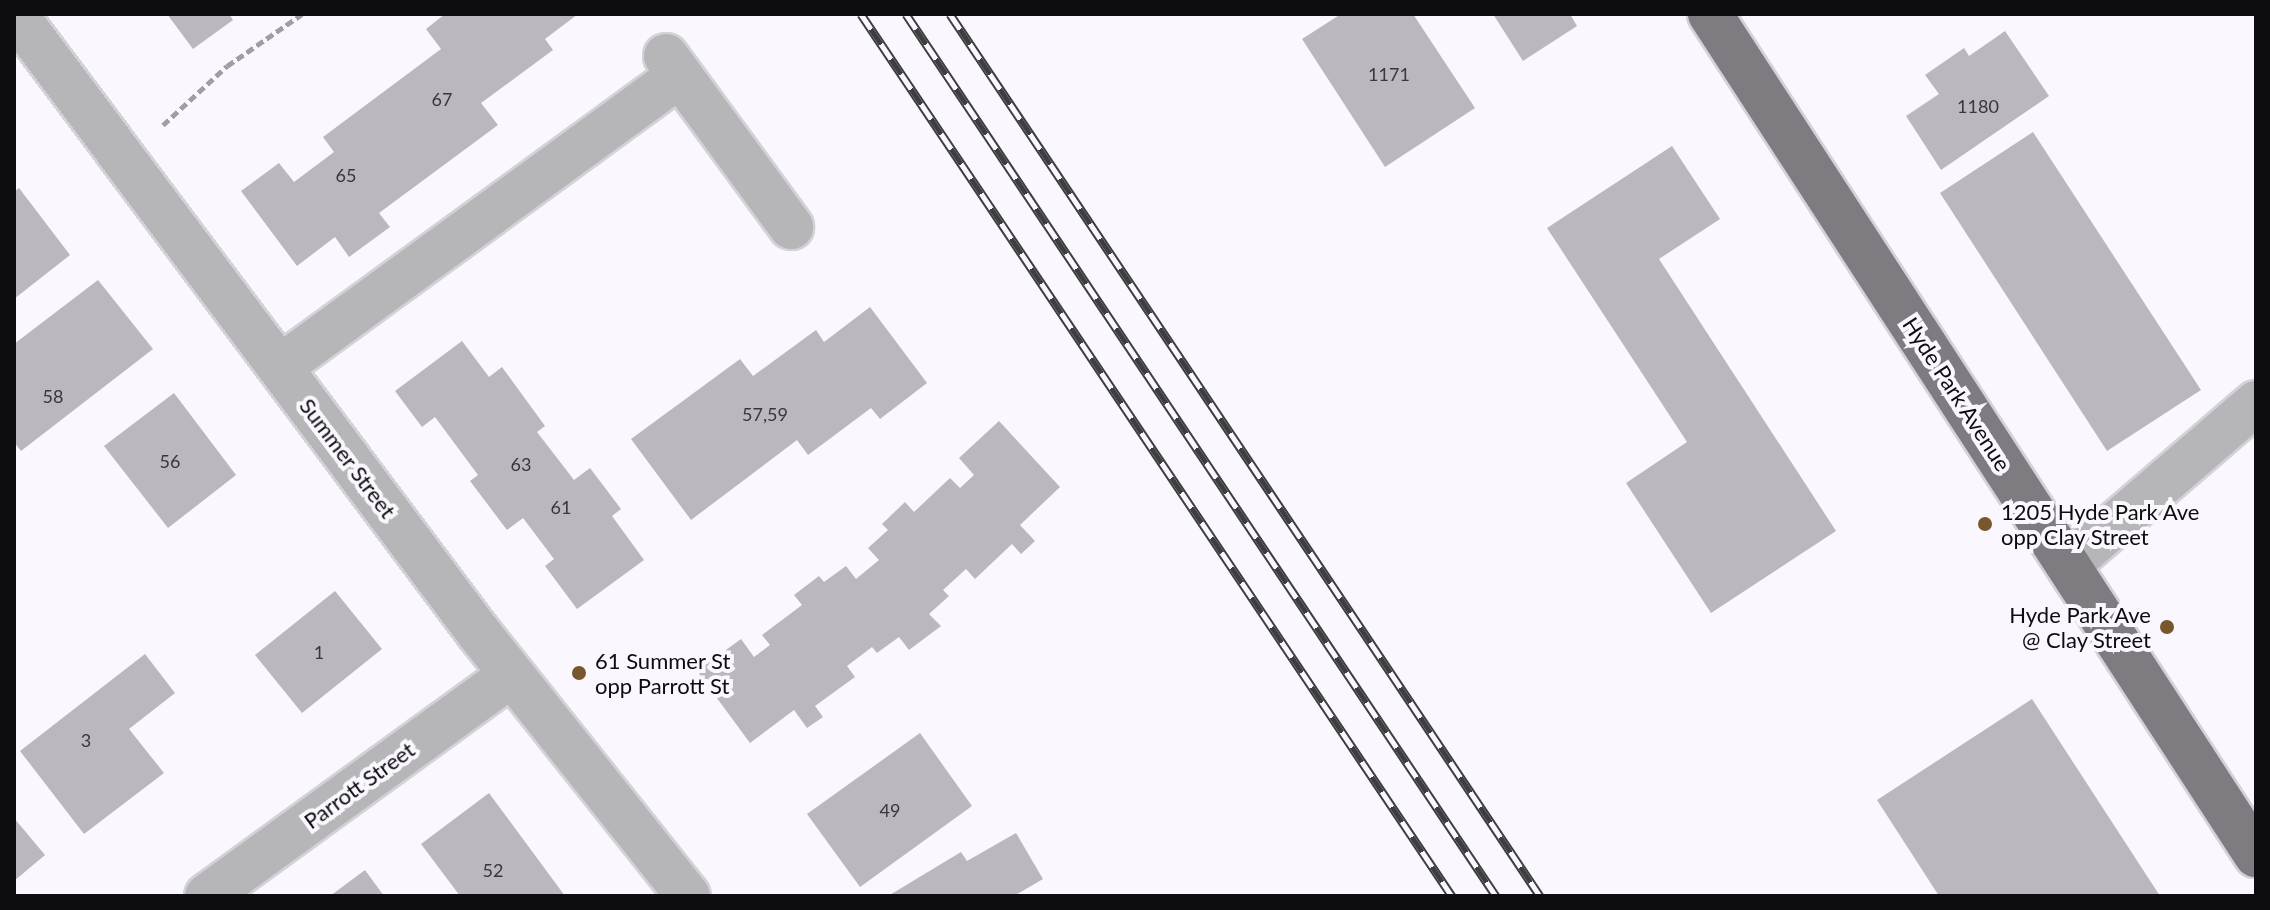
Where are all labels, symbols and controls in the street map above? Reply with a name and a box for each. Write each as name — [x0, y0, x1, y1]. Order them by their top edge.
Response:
house number: 1171 — [1368, 63, 1410, 85]
house number: 67 — [432, 88, 452, 110]
house number: 1180 — [1957, 95, 1999, 117]
house number: 65 — [336, 164, 356, 186]
street label: Hyde Park Avenue — [1897, 312, 2017, 476]
house number: 58 — [43, 385, 63, 407]
street label: Summer Street — [294, 393, 402, 523]
house number: 57,59 — [742, 403, 788, 425]
house number: 56 — [160, 450, 180, 472]
house number: 63 — [511, 453, 531, 475]
house number: 61 — [551, 496, 571, 518]
place label: 1205 Hyde Park Ave opp Clay Street — [2001, 498, 2200, 550]
marker: 1205 Hyde Park Ave opp Clay Street — [1976, 515, 1994, 533]
place label: Hyde Park Ave @ Clay Street — [2009, 601, 2151, 652]
marker: Hyde Park Ave @ Clay Street — [2158, 618, 2176, 636]
house number: 1 — [314, 641, 324, 663]
place label: 61 Summer St opp Parrott St — [595, 647, 731, 698]
marker: 61 Summer St opp Parrott St — [570, 664, 588, 682]
house number: 3 — [81, 729, 91, 751]
street label: Parrott Street — [299, 736, 419, 834]
house number: 49 — [880, 799, 900, 821]
house number: 52 — [483, 859, 503, 881]

